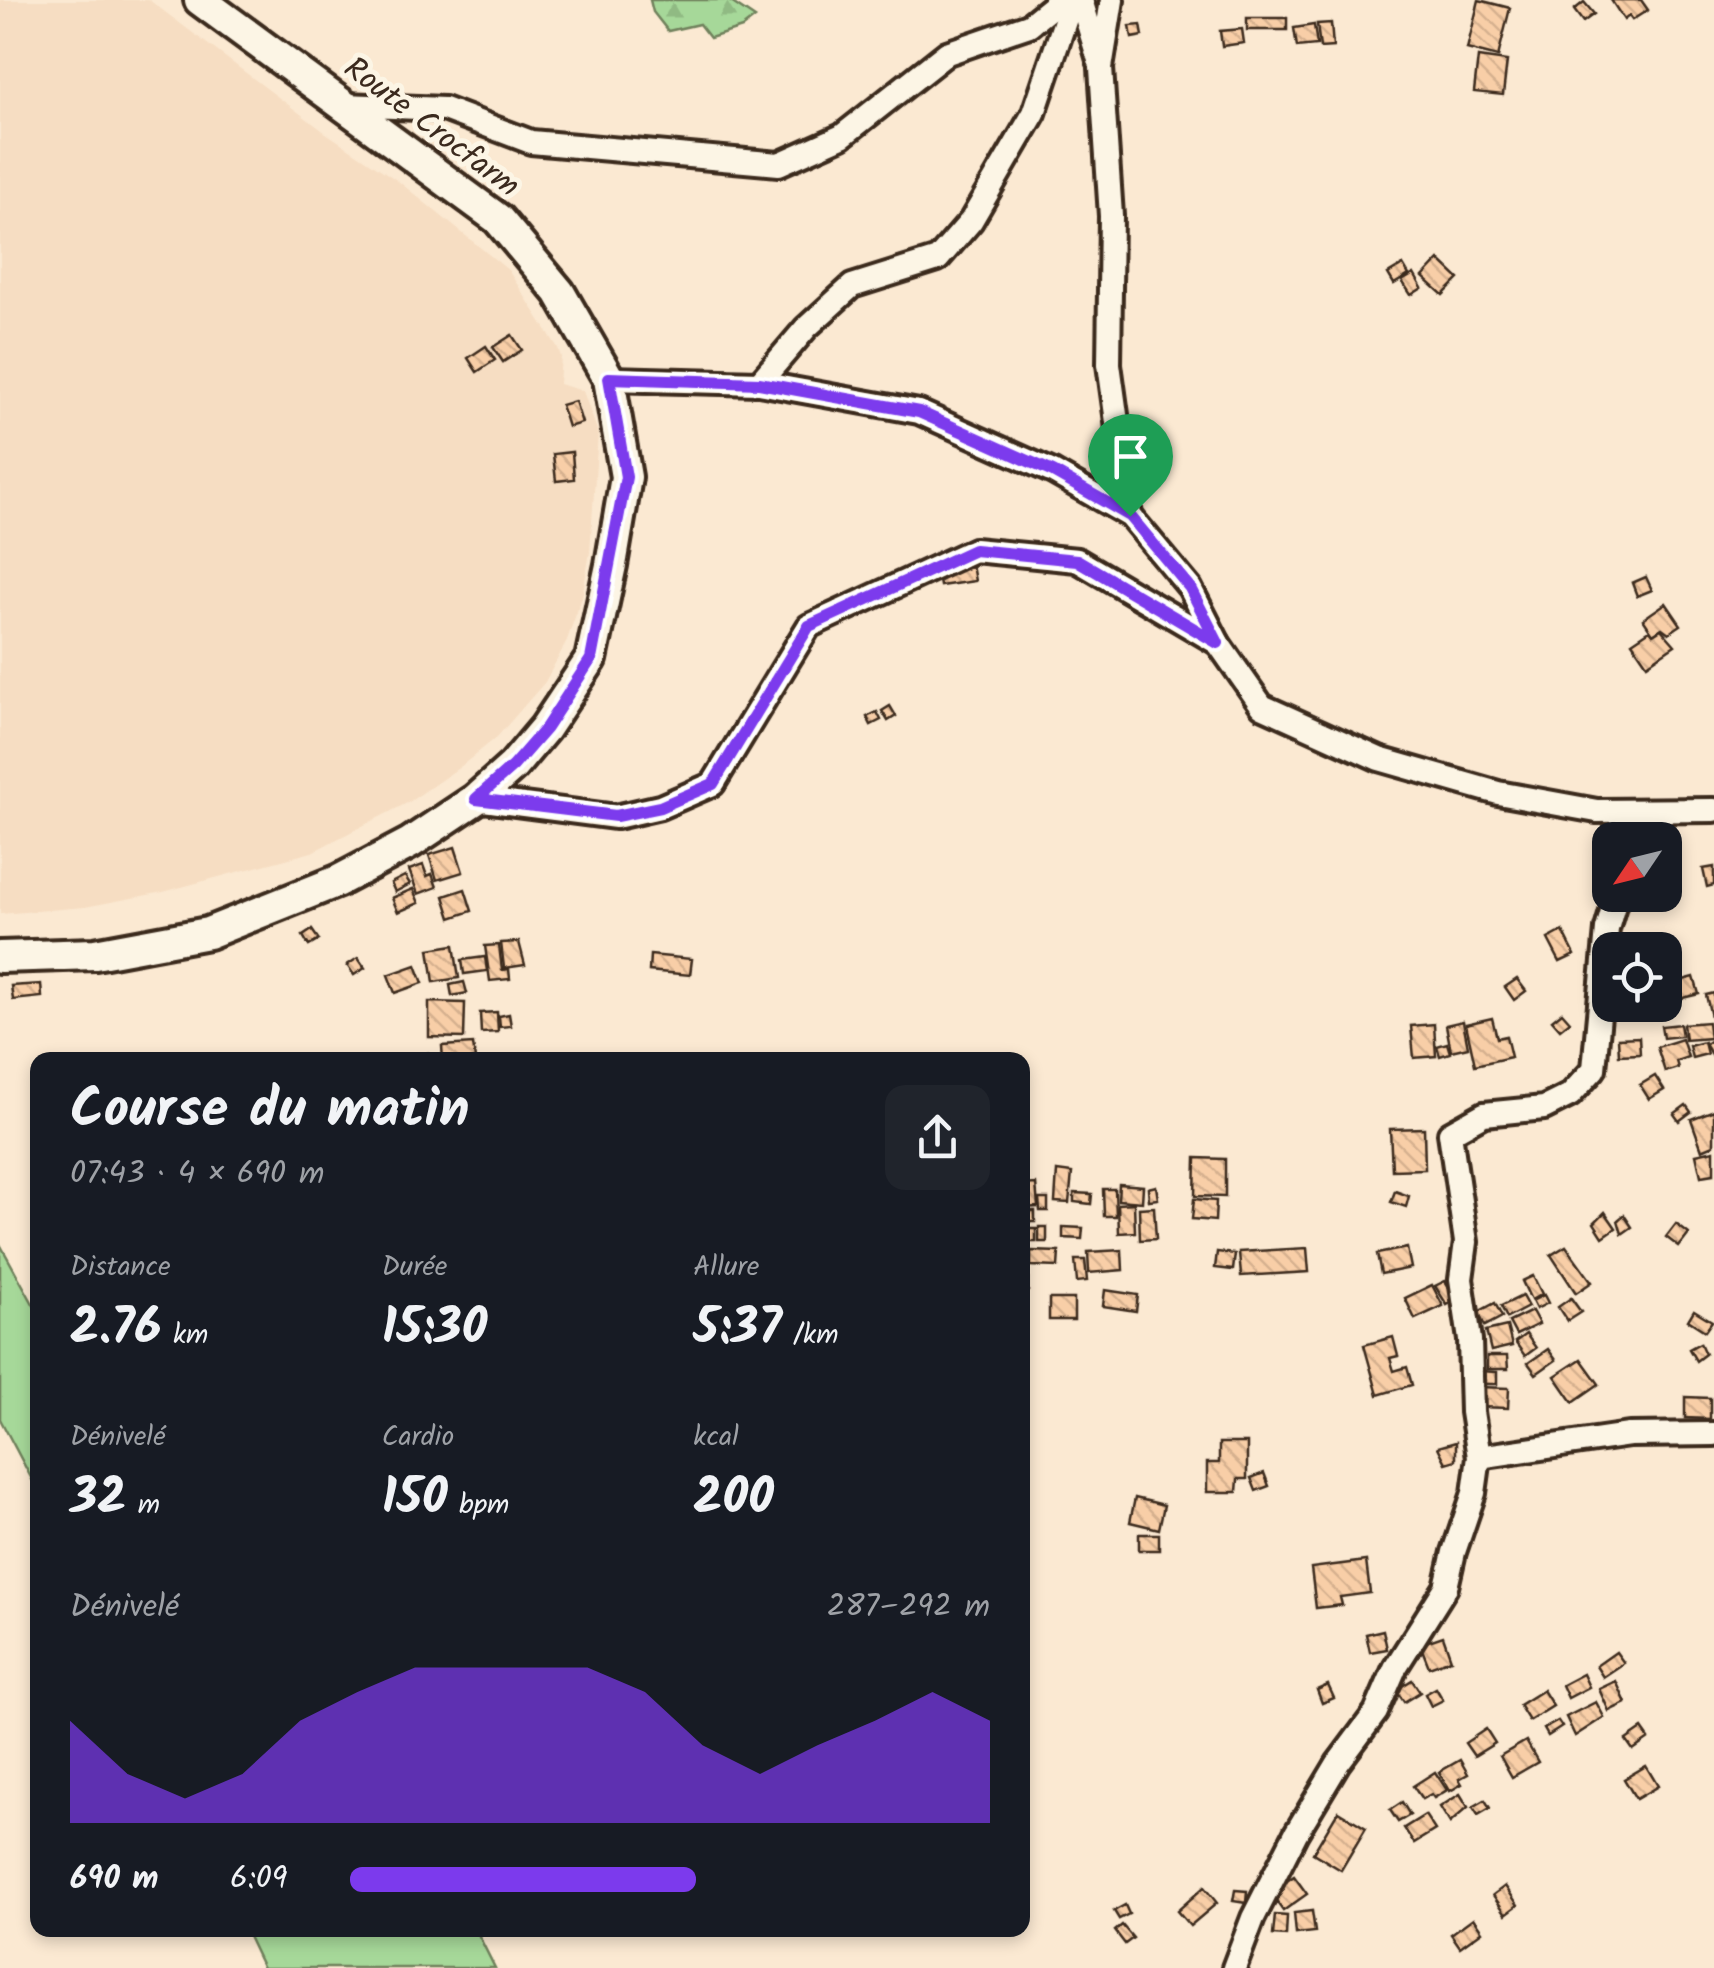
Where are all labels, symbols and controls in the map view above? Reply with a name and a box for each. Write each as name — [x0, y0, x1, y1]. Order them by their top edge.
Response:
street label: Route Crocfarm — [332, 45, 530, 211]
pin — [1088, 414, 1173, 517]
icon: arrive — [1103, 429, 1158, 484]
north arrow — [1592, 822, 1682, 912]
map controls — [1592, 822, 1682, 1022]
button: locate — [1592, 932, 1682, 1022]
text: Course du matin — [70, 1068, 470, 1155]
button: share — [885, 1085, 990, 1190]
text: 07:43 · 4 × 690 m — [70, 1149, 324, 1200]
text: Distance — [70, 1245, 171, 1290]
text: Durée — [382, 1245, 447, 1290]
text: Allure — [693, 1245, 759, 1290]
text: 2.76 — [70, 1290, 162, 1370]
text: 15:30 — [382, 1290, 487, 1370]
text: 5:37 — [693, 1290, 782, 1370]
text: km — [162, 1313, 208, 1358]
text: /km — [782, 1313, 838, 1358]
text: Dénivelé — [70, 1415, 165, 1460]
text: Cardio — [382, 1415, 454, 1460]
text: kcal — [693, 1415, 739, 1460]
text: 32 — [70, 1460, 127, 1540]
text: 150 — [382, 1460, 448, 1540]
text: 200 — [693, 1460, 774, 1540]
text: m — [127, 1483, 160, 1528]
text: bpm — [448, 1483, 509, 1528]
text: Dénivelé — [70, 1582, 179, 1633]
text: 287–292 m — [827, 1582, 990, 1633]
text: 690 m — [70, 1854, 158, 1905]
text: 6:09 — [230, 1854, 287, 1905]

